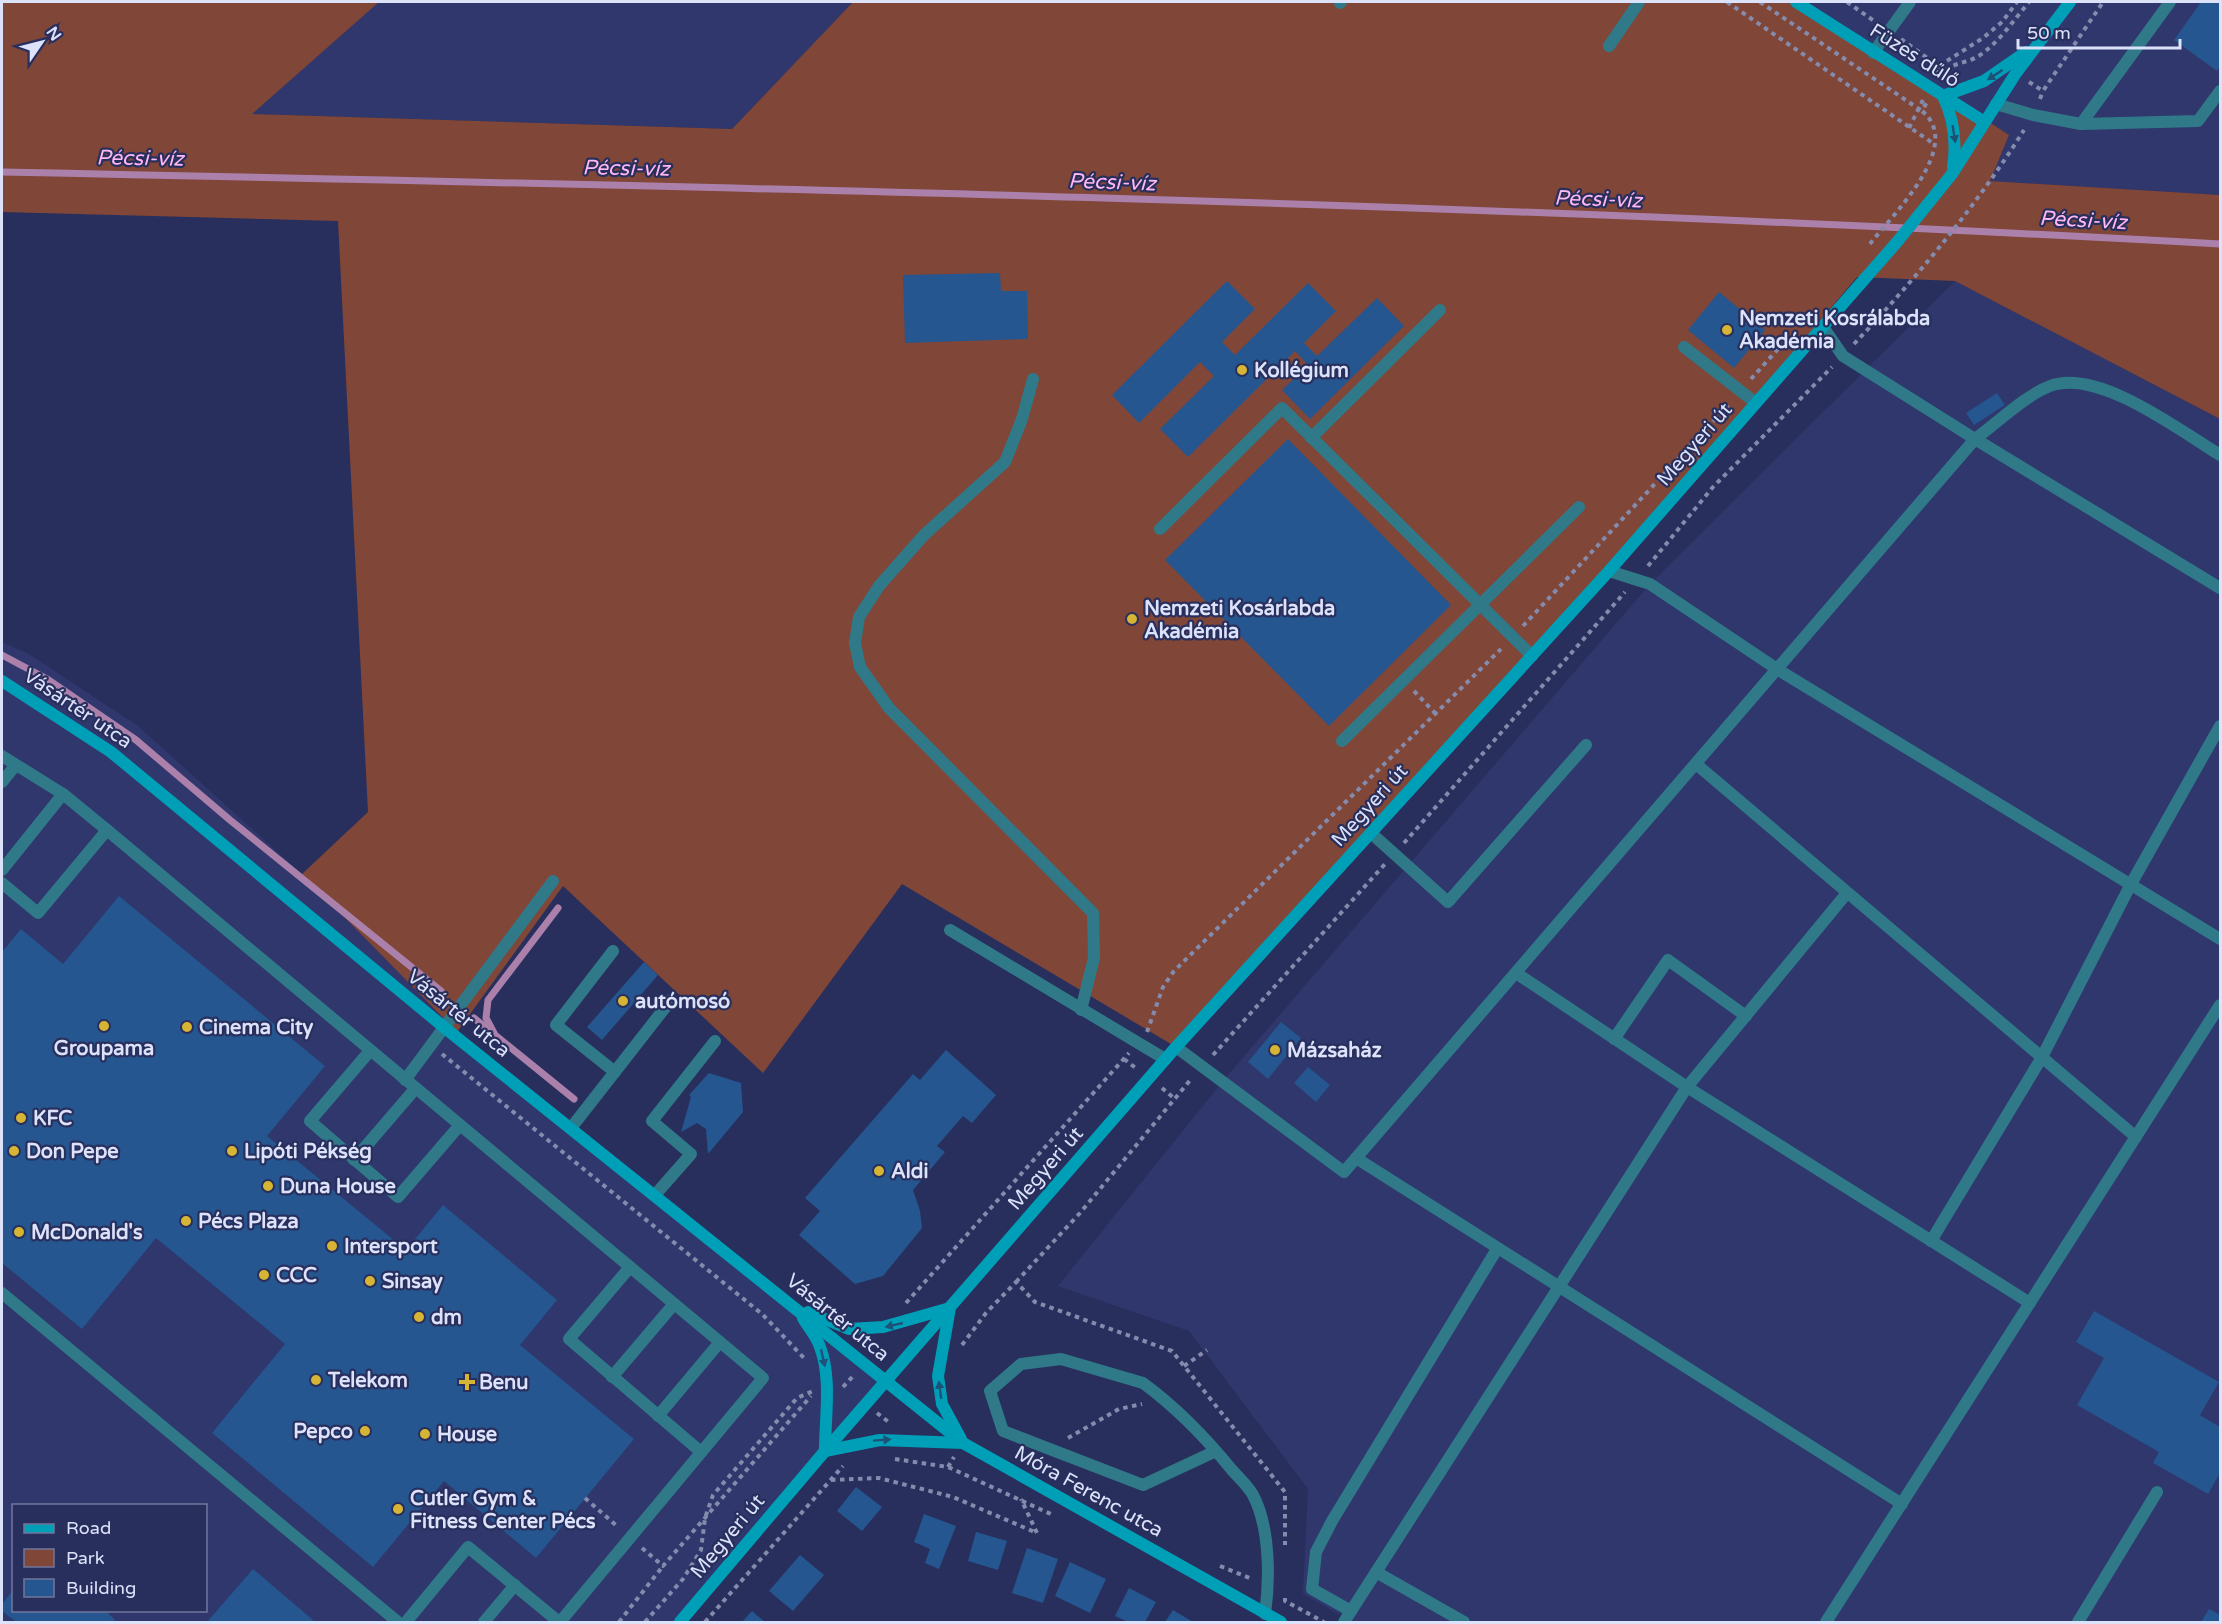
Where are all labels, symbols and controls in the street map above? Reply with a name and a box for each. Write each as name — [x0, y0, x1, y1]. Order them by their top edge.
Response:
north arrow — [12, 12, 72, 72]
scale bar — [2018, 12, 2180, 50]
street label: Füzes dűlő — [1865, 19, 1964, 93]
text: 50 m — [2027, 22, 2071, 44]
text: N — [42, 23, 65, 45]
one-way arrow — [1986, 69, 2003, 80]
one-way arrow — [1950, 125, 1959, 144]
water label: Pécsi-víz — [96, 145, 185, 172]
water label: Pécsi-víz — [582, 155, 671, 182]
water label: Pécsi-víz — [1068, 168, 1158, 197]
water label: Pécsi-víz — [1554, 185, 1644, 214]
water label: Pécsi-víz — [2039, 206, 2129, 235]
place label: Nemzeti Kosrálabda Akadémia — [1739, 307, 1930, 354]
marker: Nemzeti Kosrálabda Akadémia — [1720, 323, 1734, 337]
place label: Kollégium — [1254, 359, 1349, 383]
marker: Kollégium — [1235, 363, 1249, 377]
street label: Megyeri út — [1652, 398, 1738, 491]
place label: Nemzeti Kosárlabda Akadémia — [1144, 597, 1335, 644]
marker: Nemzeti Kosárlabda Akadémia — [1125, 612, 1139, 626]
street label: Vásártér utca — [19, 664, 136, 754]
street label: Megyeri út — [1327, 759, 1413, 852]
street label: Vásártér utca — [402, 965, 515, 1063]
place label: autómosó — [635, 990, 730, 1014]
marker: autómosó — [616, 994, 630, 1008]
place label: Cinema City — [199, 1016, 314, 1040]
marker: Groupama — [97, 1019, 111, 1033]
marker: Cinema City — [180, 1020, 194, 1034]
place label: Groupama — [54, 1037, 154, 1061]
place label: Mázsaház — [1287, 1039, 1382, 1063]
marker: Mázsaház — [1268, 1043, 1282, 1057]
place label: KFC — [33, 1107, 72, 1131]
marker: KFC — [14, 1111, 28, 1125]
street label: Megyeri út — [1003, 1122, 1089, 1215]
place label: Don Pepe — [26, 1140, 119, 1164]
place label: Lipóti Pékség — [244, 1140, 372, 1164]
marker: Don Pepe — [7, 1144, 21, 1158]
marker: Lipóti Pékség — [225, 1144, 239, 1158]
place label: Aldi — [891, 1160, 928, 1184]
marker: Aldi — [872, 1164, 886, 1178]
place label: Duna House — [280, 1175, 396, 1199]
marker: Duna House — [261, 1179, 275, 1193]
place label: Pécs Plaza — [198, 1210, 299, 1234]
marker: Pécs Plaza — [179, 1214, 193, 1228]
place label: McDonald's — [31, 1221, 143, 1245]
marker: McDonald's — [12, 1225, 26, 1239]
place label: Intersport — [344, 1235, 438, 1259]
marker: Intersport — [325, 1239, 339, 1253]
place label: CCC — [276, 1264, 317, 1288]
marker: CCC — [257, 1268, 271, 1282]
street label: Vásártér utca — [781, 1269, 894, 1367]
place label: Sinsay — [382, 1270, 443, 1294]
marker: Sinsay — [363, 1274, 377, 1288]
place label: dm — [431, 1306, 462, 1330]
marker: dm — [412, 1310, 426, 1324]
one-way arrow — [885, 1320, 903, 1330]
one-way arrow — [819, 1349, 828, 1368]
place label: Telekom — [327, 1369, 408, 1393]
place label: Benu — [479, 1371, 528, 1395]
marker: Telekom — [309, 1373, 323, 1387]
marker: Benu — [460, 1375, 474, 1389]
one-way arrow — [936, 1381, 945, 1400]
place label: Pepco — [293, 1420, 353, 1444]
place label: House — [437, 1423, 497, 1447]
marker: Pepco — [358, 1424, 372, 1438]
marker: House — [418, 1427, 432, 1441]
one-way arrow — [872, 1435, 891, 1445]
street label: Móra Ferenc utca — [1010, 1441, 1167, 1543]
place label: Cutler Gym & Fitness Center Pécs — [410, 1487, 596, 1534]
street label: Megyeri út — [686, 1489, 770, 1584]
marker: Cutler Gym & Fitness Center Pécs — [391, 1502, 405, 1516]
legend — [12, 1504, 207, 1612]
text: Road — [66, 1517, 111, 1539]
text: Park — [66, 1547, 105, 1569]
text: Building — [66, 1577, 136, 1599]

